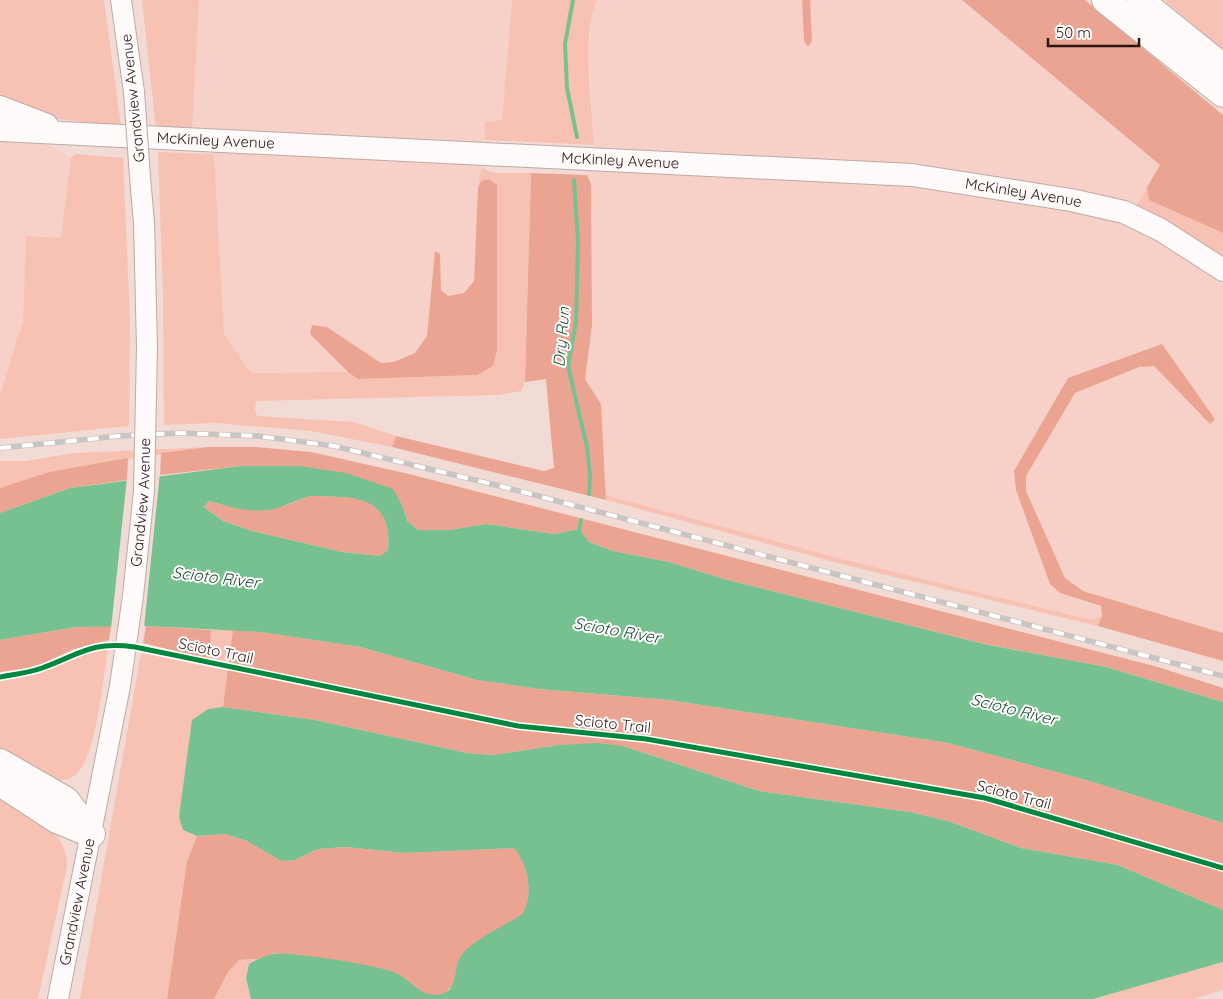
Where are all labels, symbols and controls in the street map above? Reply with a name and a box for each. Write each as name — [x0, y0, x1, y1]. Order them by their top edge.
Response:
scale bar — [1048, 15, 1139, 47]
text: 50 m — [1056, 23, 1091, 42]
street label: Grandview Avenue — [116, 33, 149, 163]
street label: McKinley Avenue — [156, 128, 275, 153]
street label: McKinley Avenue — [561, 148, 680, 172]
street label: McKinley Avenue — [964, 173, 1084, 211]
water label: Dry Run — [548, 305, 574, 368]
street label: Grandview Avenue — [126, 438, 154, 568]
water label: Scioto River — [171, 562, 262, 592]
water label: Scioto River — [572, 613, 664, 648]
street label: Scioto Trail — [177, 633, 255, 668]
water label: Scioto River — [969, 689, 1061, 730]
street label: Scioto Trail — [574, 710, 652, 737]
street label: Scioto Trail — [975, 775, 1053, 814]
street label: Grandview Avenue — [55, 837, 99, 967]

